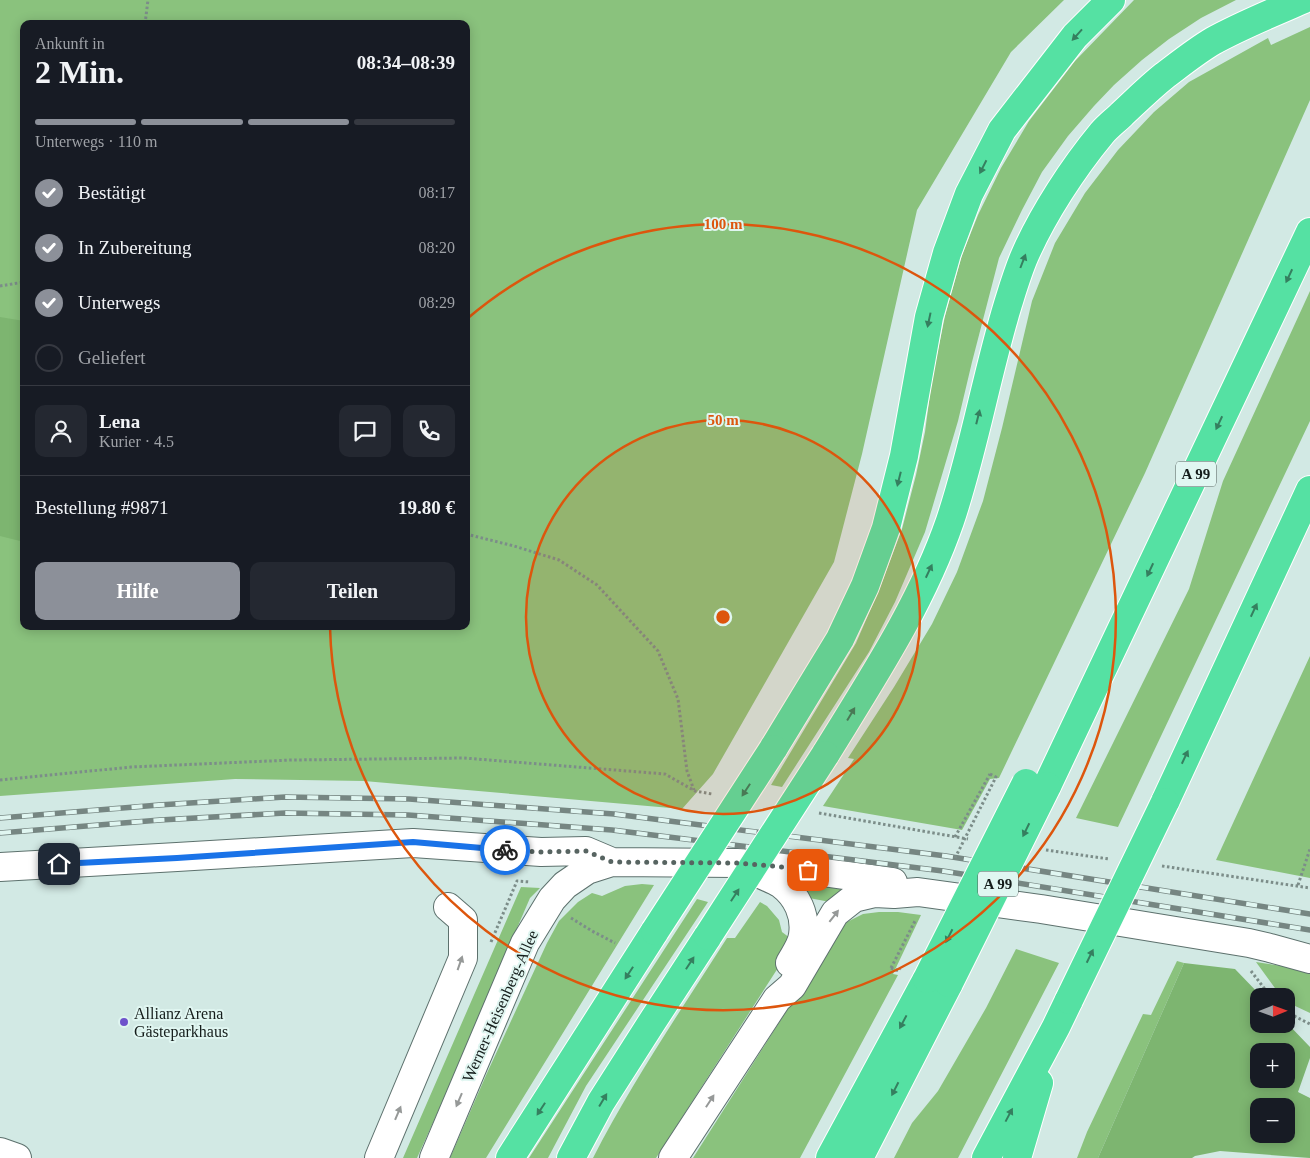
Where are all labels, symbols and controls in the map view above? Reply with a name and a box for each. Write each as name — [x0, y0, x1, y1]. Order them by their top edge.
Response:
one-way arrow — [1071, 28, 1082, 41]
text: Ankunft in — [35, 35, 105, 52]
text: 08:34–08:39 — [357, 52, 455, 73]
text: 2 Min. — [35, 54, 124, 90]
text: Unterwegs · 110 m — [35, 133, 158, 150]
one-way arrow — [979, 160, 987, 174]
icon: check — [35, 179, 63, 207]
text: Bestätigt — [78, 182, 146, 203]
text: 08:17 — [419, 184, 455, 201]
text: 100 m — [704, 216, 743, 232]
icon: check — [35, 234, 63, 262]
text: In Zubereitung — [78, 237, 191, 258]
text: 08:20 — [419, 239, 455, 256]
one-way arrow — [1019, 253, 1027, 268]
one-way arrow — [1285, 269, 1293, 283]
icon: check — [35, 289, 63, 317]
text: Unterwegs — [78, 292, 160, 313]
text: 08:29 — [419, 294, 455, 311]
one-way arrow — [925, 312, 933, 327]
text: Geliefert — [78, 347, 146, 368]
button: person — [35, 405, 87, 457]
button: chat — [339, 405, 391, 457]
button: phone — [403, 405, 455, 457]
one-way arrow — [975, 410, 983, 425]
text: Lena — [99, 411, 140, 432]
text: 50 m — [707, 412, 739, 428]
one-way arrow — [1215, 416, 1223, 430]
text: Kurier · 4.5 — [99, 433, 174, 450]
road number: A 99 — [1176, 462, 1216, 486]
one-way arrow — [894, 472, 902, 487]
text: Bestellung #9871 — [35, 497, 169, 518]
text: 19.80 € — [398, 497, 455, 518]
button: Hilfe — [35, 562, 240, 620]
button: Teilen — [250, 562, 455, 620]
one-way arrow — [1146, 563, 1154, 577]
one-way arrow — [925, 564, 933, 579]
one-way arrow — [1250, 603, 1258, 617]
centre of rings — [714, 608, 732, 626]
one-way arrow — [846, 707, 855, 720]
one-way arrow — [1181, 750, 1190, 765]
one-way arrow — [741, 784, 751, 797]
one-way arrow — [1022, 822, 1030, 837]
courier — [480, 825, 530, 875]
icon: bike — [491, 836, 519, 864]
pin — [38, 843, 80, 885]
pin — [787, 849, 829, 891]
icon: home — [45, 850, 73, 878]
icon: bag — [794, 856, 822, 884]
road number: A 99 — [978, 872, 1018, 896]
one-way arrow — [730, 889, 739, 902]
one-way arrow — [828, 910, 839, 923]
street label: Werner-Heisenberg-Allee — [459, 928, 542, 1085]
one-way arrow — [945, 929, 953, 943]
one-way arrow — [1086, 949, 1094, 963]
one-way arrow — [457, 955, 465, 970]
one-way arrow — [686, 956, 695, 970]
one-way arrow — [624, 966, 634, 979]
north arrow — [1250, 988, 1295, 1032]
map controls — [1250, 988, 1295, 1143]
place label: Allianz Arena Gästeparkhaus — [134, 1005, 228, 1041]
marker: Allianz Arena Gästeparkhaus — [118, 1016, 130, 1028]
one-way arrow — [899, 1016, 908, 1029]
button: + — [1250, 1043, 1295, 1088]
one-way arrow — [891, 1081, 899, 1096]
one-way arrow — [454, 1093, 462, 1107]
one-way arrow — [598, 1093, 607, 1106]
one-way arrow — [706, 1094, 715, 1108]
button: − — [1250, 1098, 1295, 1143]
one-way arrow — [536, 1103, 546, 1116]
one-way arrow — [394, 1106, 402, 1120]
one-way arrow — [1005, 1108, 1013, 1122]

